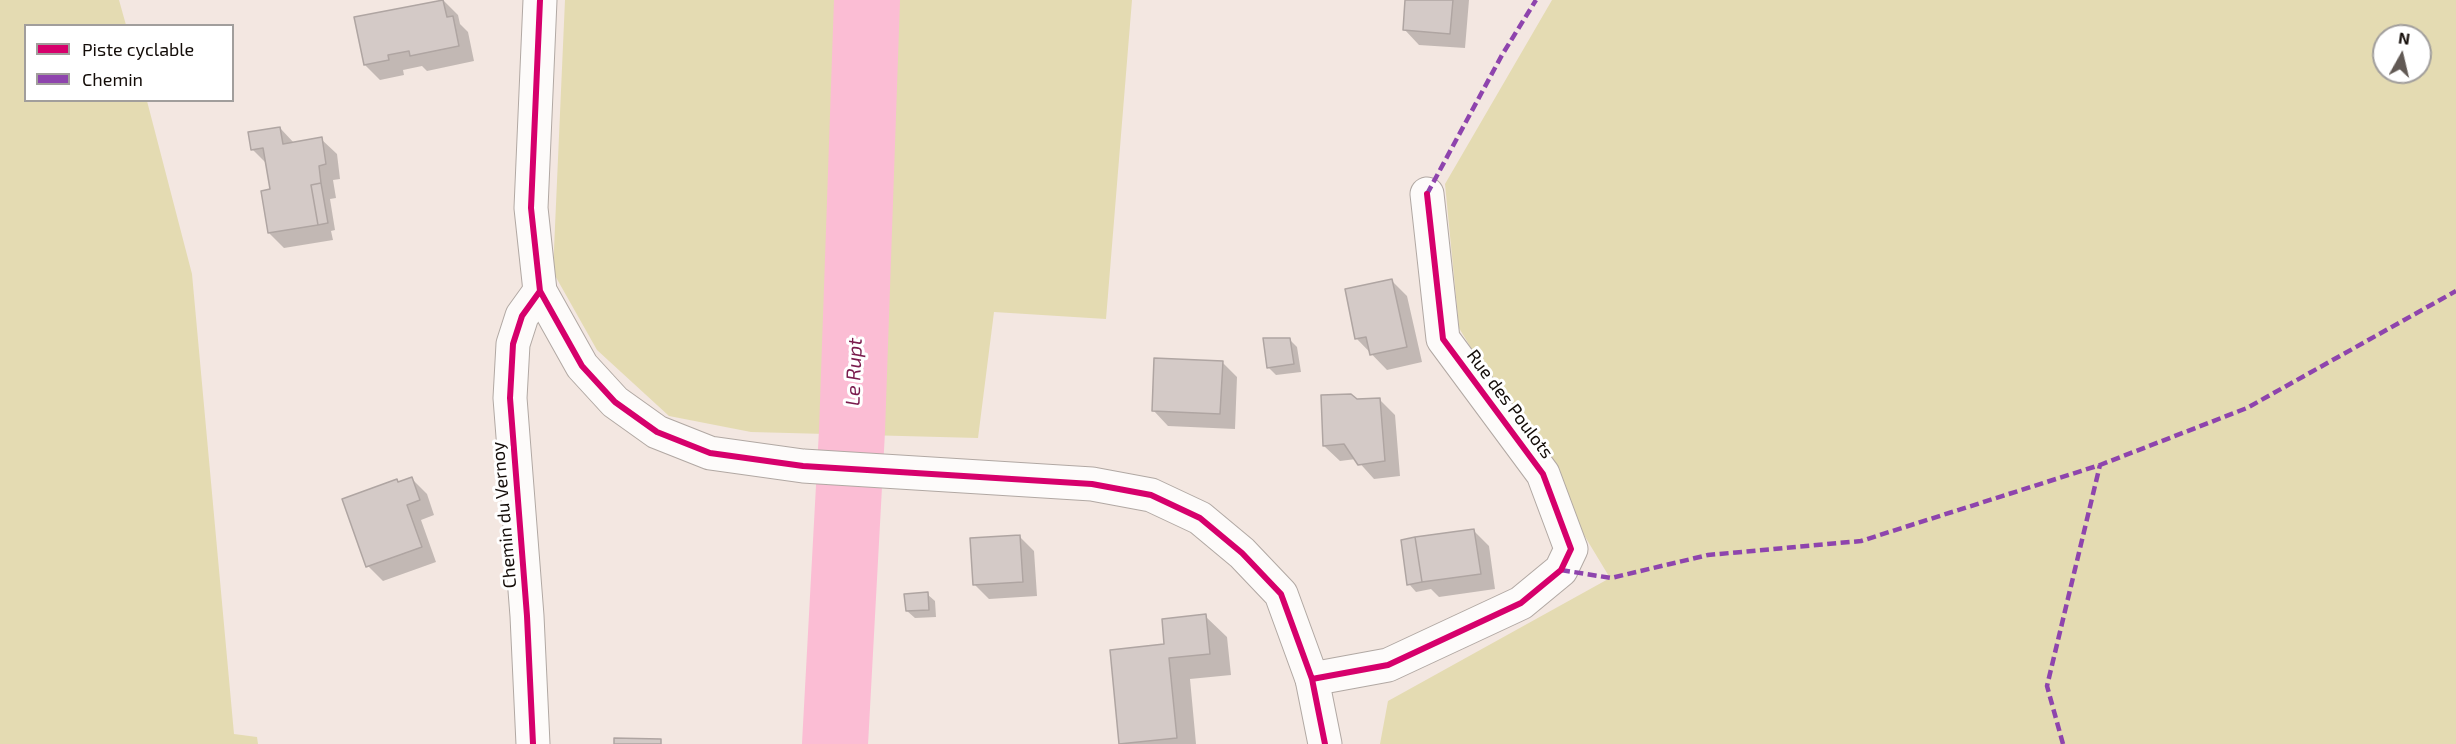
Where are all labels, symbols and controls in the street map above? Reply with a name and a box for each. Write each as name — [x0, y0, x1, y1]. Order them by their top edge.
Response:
legend — [24, 24, 234, 102]
north arrow — [2372, 24, 2432, 84]
text: N — [2397, 27, 2411, 48]
text: Piste cyclable — [82, 38, 194, 60]
text: Chemin — [82, 68, 143, 90]
water label: Le Rupt — [841, 338, 867, 406]
street label: Rue des Poulots — [1462, 345, 1558, 463]
street label: Chemin du Vernoy — [487, 441, 521, 589]

